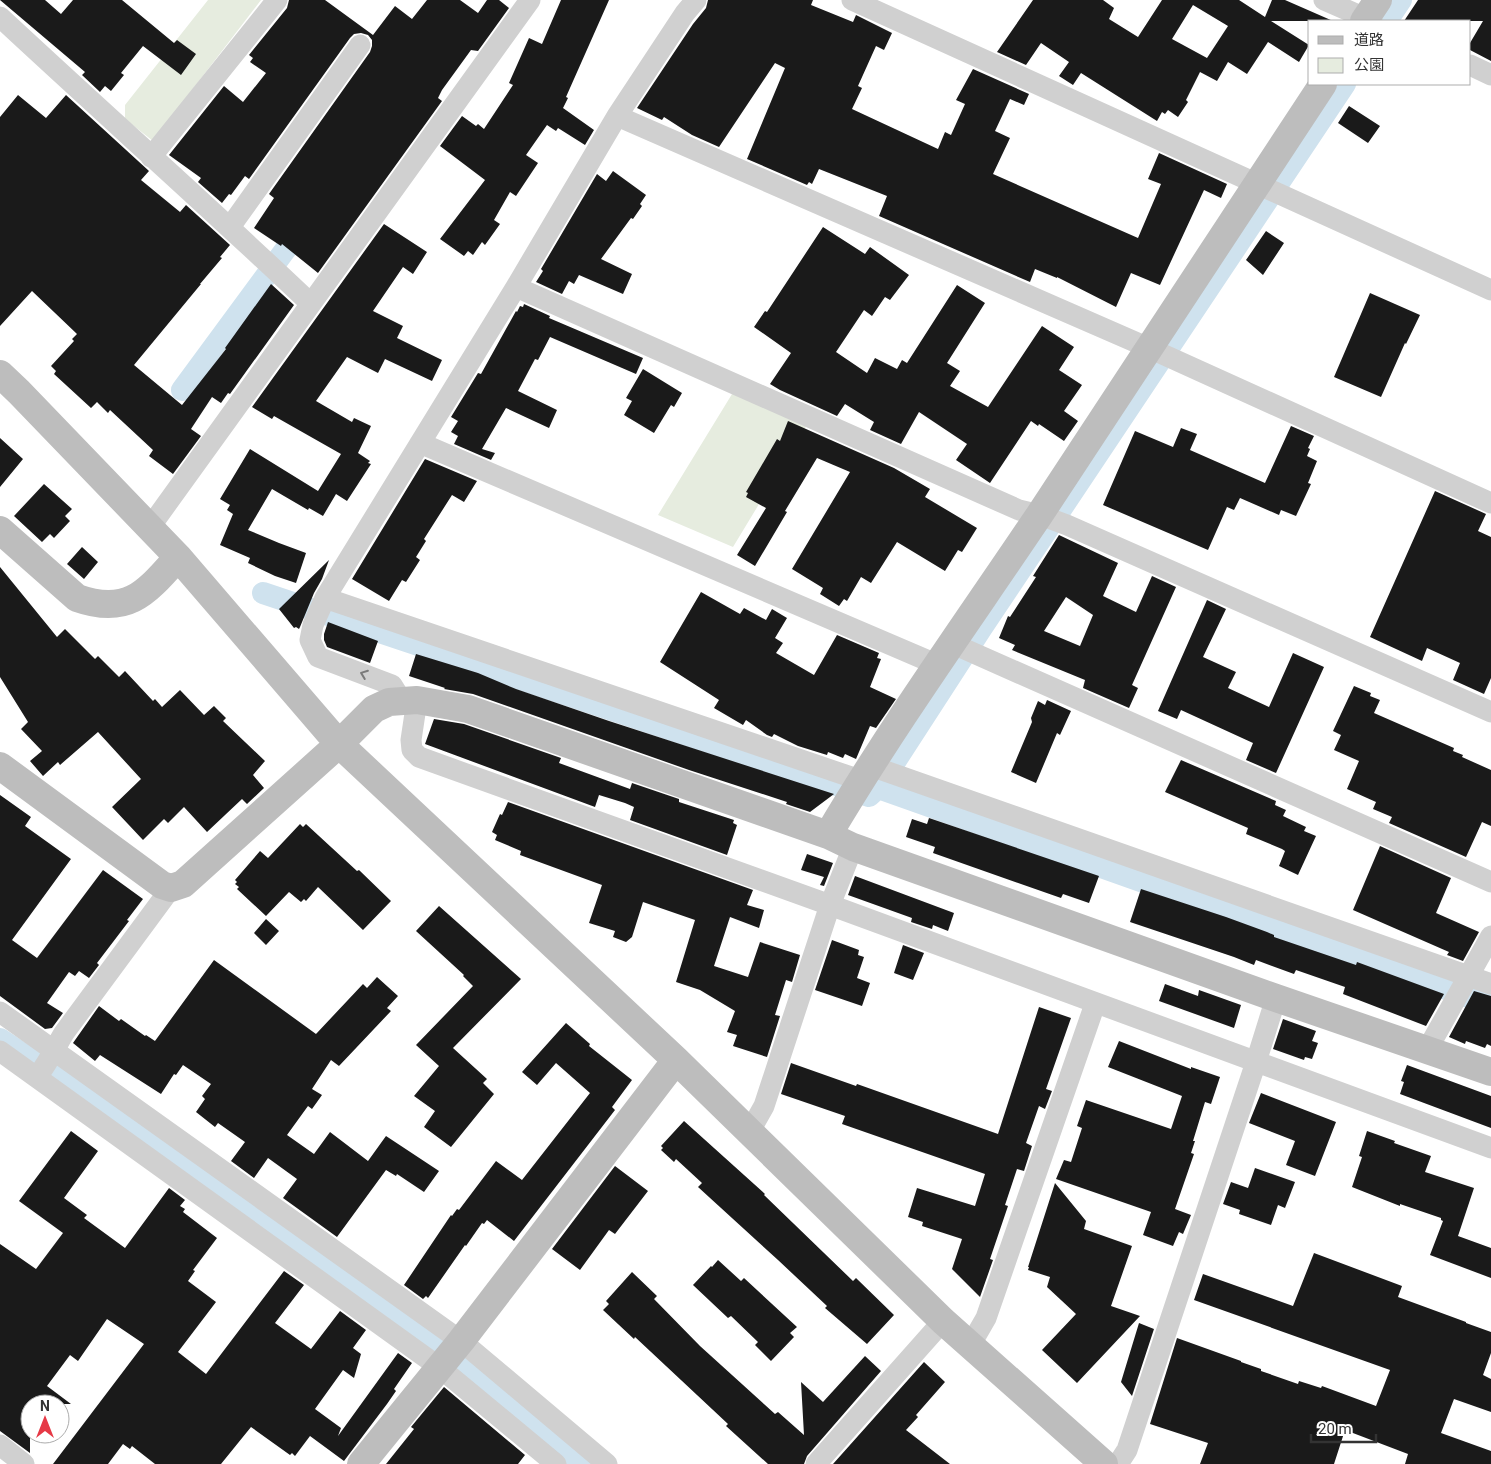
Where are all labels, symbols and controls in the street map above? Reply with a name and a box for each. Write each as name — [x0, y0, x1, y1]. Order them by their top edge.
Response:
legend — [1308, 20, 1471, 85]
text: 道路 — [1354, 31, 1384, 49]
text: 公園 — [1354, 56, 1384, 74]
one-way arrow — [360, 670, 368, 680]
north arrow — [20, 1394, 70, 1444]
text: N — [40, 1398, 50, 1414]
scale bar — [1311, 1412, 1376, 1444]
text: 20 m — [1318, 1420, 1352, 1438]

